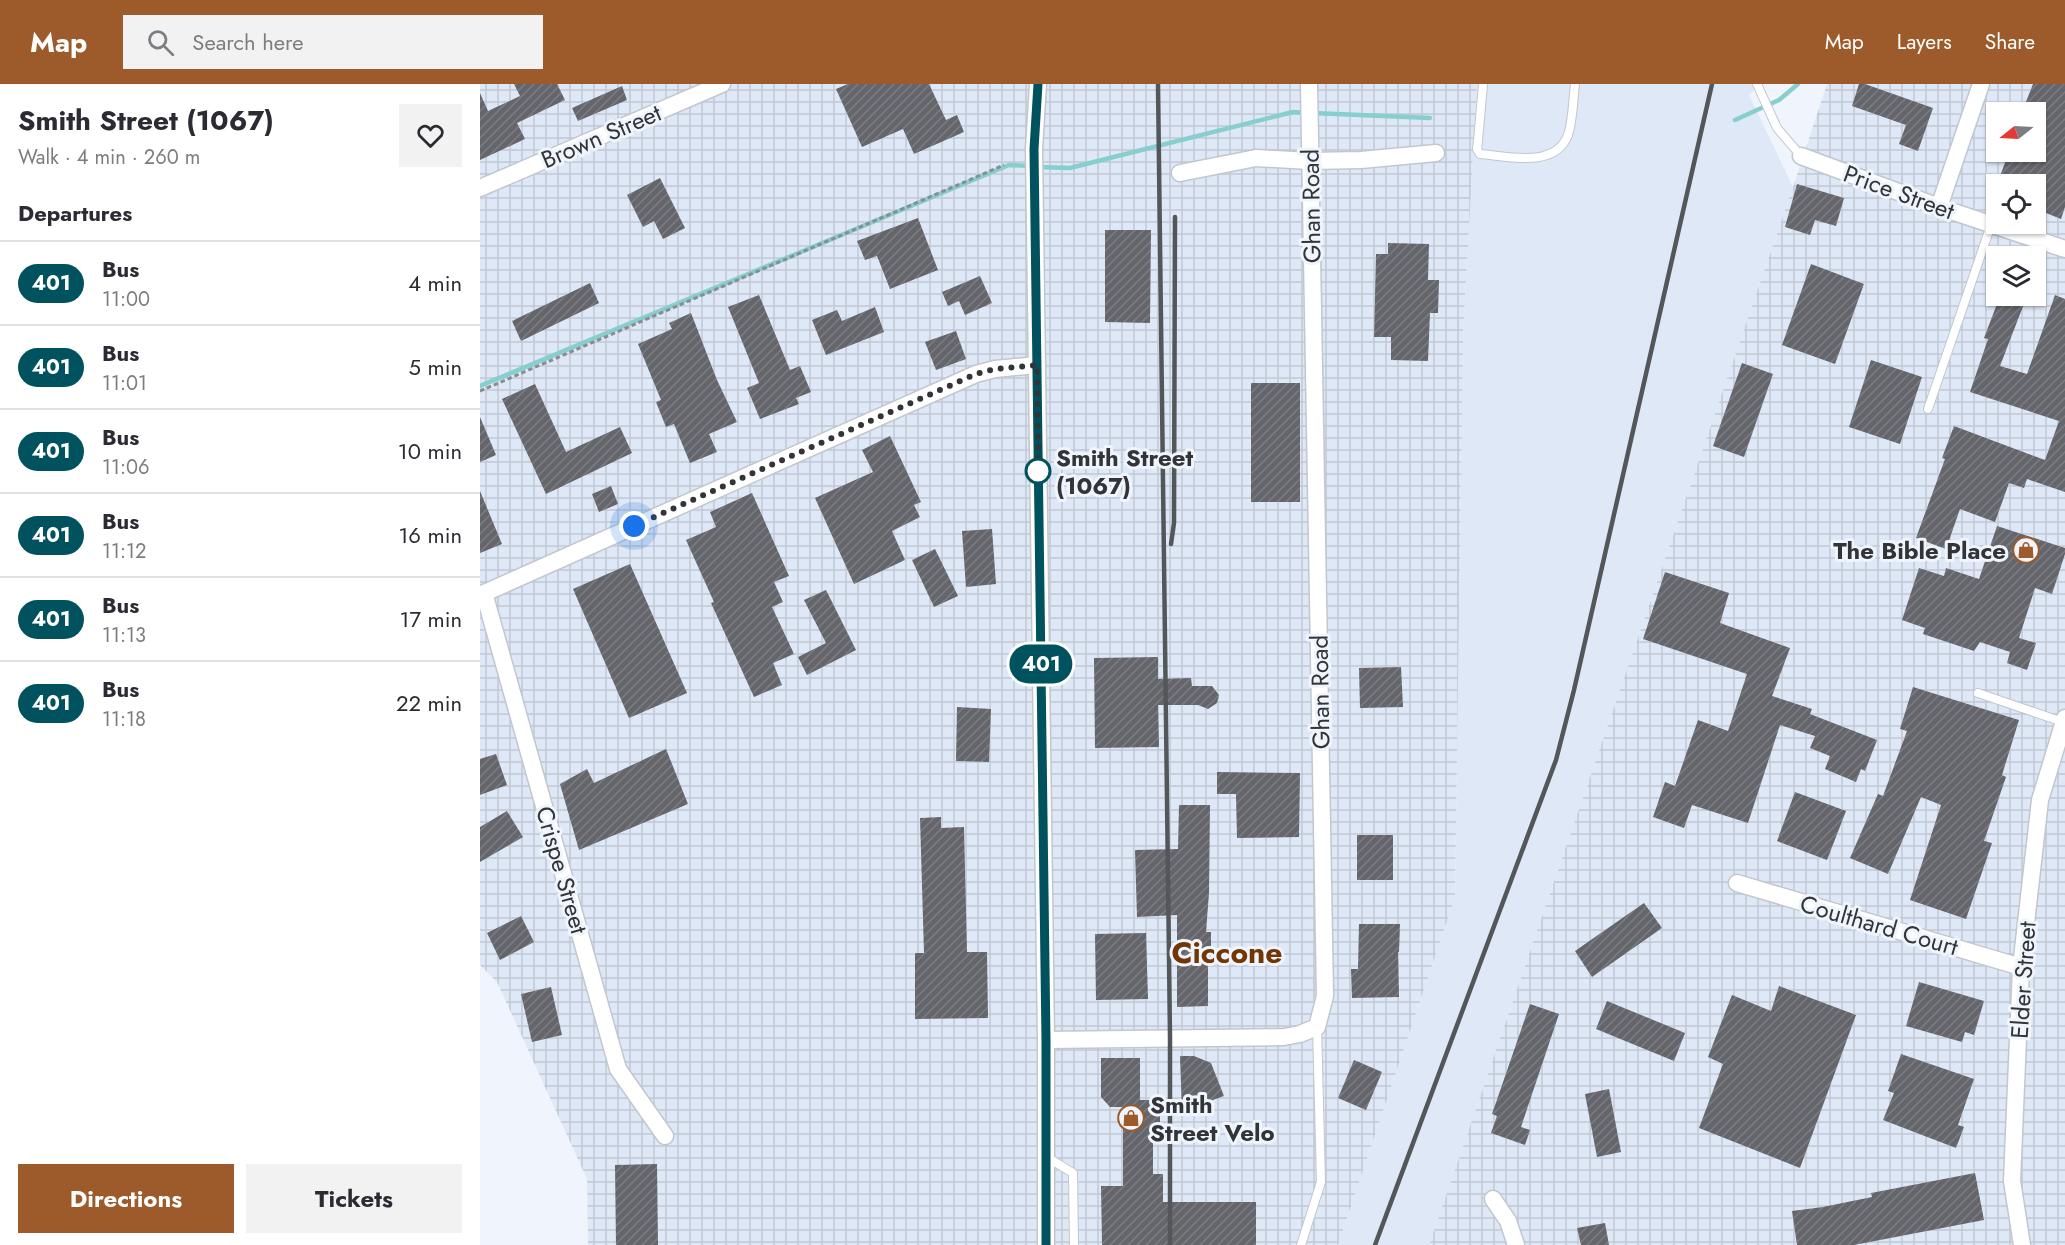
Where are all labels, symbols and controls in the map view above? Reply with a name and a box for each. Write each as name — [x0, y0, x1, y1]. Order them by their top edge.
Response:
search box — [123, 15, 543, 69]
text: Map — [30, 22, 87, 63]
icon: search — [144, 26, 177, 59]
text: Search here — [192, 26, 304, 58]
text: Map — [1825, 27, 1864, 57]
text: Layers — [1897, 27, 1952, 57]
text: Share — [1985, 27, 2035, 57]
street label: Brown Street — [536, 95, 667, 177]
text: Smith Street (1067) — [18, 100, 274, 141]
north arrow — [1986, 102, 2046, 162]
map controls — [1986, 102, 2046, 306]
button: heart — [399, 104, 462, 167]
text: Walk · 4 min · 260 m — [18, 143, 200, 172]
street label: Ghan Road — [1293, 149, 1329, 263]
street label: Price Street — [1839, 156, 1959, 228]
button: locate — [1986, 174, 2046, 234]
text: Departures — [18, 197, 132, 229]
button: layers — [1986, 246, 2046, 306]
text: Bus — [102, 253, 139, 285]
text: 4 min — [408, 267, 462, 299]
text: 401 — [31, 268, 71, 298]
text: 11:00 — [102, 285, 150, 314]
text: Bus — [102, 337, 139, 369]
text: 5 min — [409, 351, 462, 383]
text: 401 — [31, 352, 71, 382]
text: 11:01 — [102, 369, 147, 398]
text: Bus — [102, 421, 139, 453]
text: 10 min — [398, 435, 462, 467]
text: 401 — [31, 436, 71, 466]
place label: Smith Street (1067) — [1056, 440, 1193, 503]
text: 11:06 — [102, 453, 150, 482]
marker: Smith Street (1067) — [1025, 458, 1051, 484]
text: Bus — [102, 505, 139, 537]
your location — [619, 511, 649, 541]
text: 16 min — [398, 519, 462, 551]
text: 401 — [31, 520, 71, 550]
place label: The Bible Place — [1833, 533, 2006, 568]
shop icon: The Bible Place — [2011, 535, 2041, 565]
text: 11:12 — [102, 537, 146, 566]
text: Bus — [102, 589, 139, 621]
text: 17 min — [400, 603, 462, 635]
text: 401 — [31, 604, 71, 634]
text: 11:13 — [102, 621, 146, 650]
street label: Ghan Road — [1302, 635, 1338, 749]
line badge: 401 — [1006, 644, 1076, 684]
text: 401 — [1021, 649, 1061, 679]
text: Bus — [102, 673, 139, 705]
text: 22 min — [396, 687, 462, 719]
text: 401 — [31, 688, 71, 718]
text: 11:18 — [102, 705, 146, 734]
street label: Crispe Street — [527, 802, 597, 938]
street label: Coulthard Court — [1796, 886, 1962, 964]
street label: Elder Street — [2001, 920, 2045, 1040]
district label: Ciccone — [1171, 931, 1283, 974]
place label: Smith Street Velo — [1150, 1087, 1275, 1150]
shop icon: Smith Street Velo — [1116, 1103, 1146, 1133]
button: Directions — [18, 1164, 234, 1233]
button: Tickets — [246, 1164, 462, 1233]

